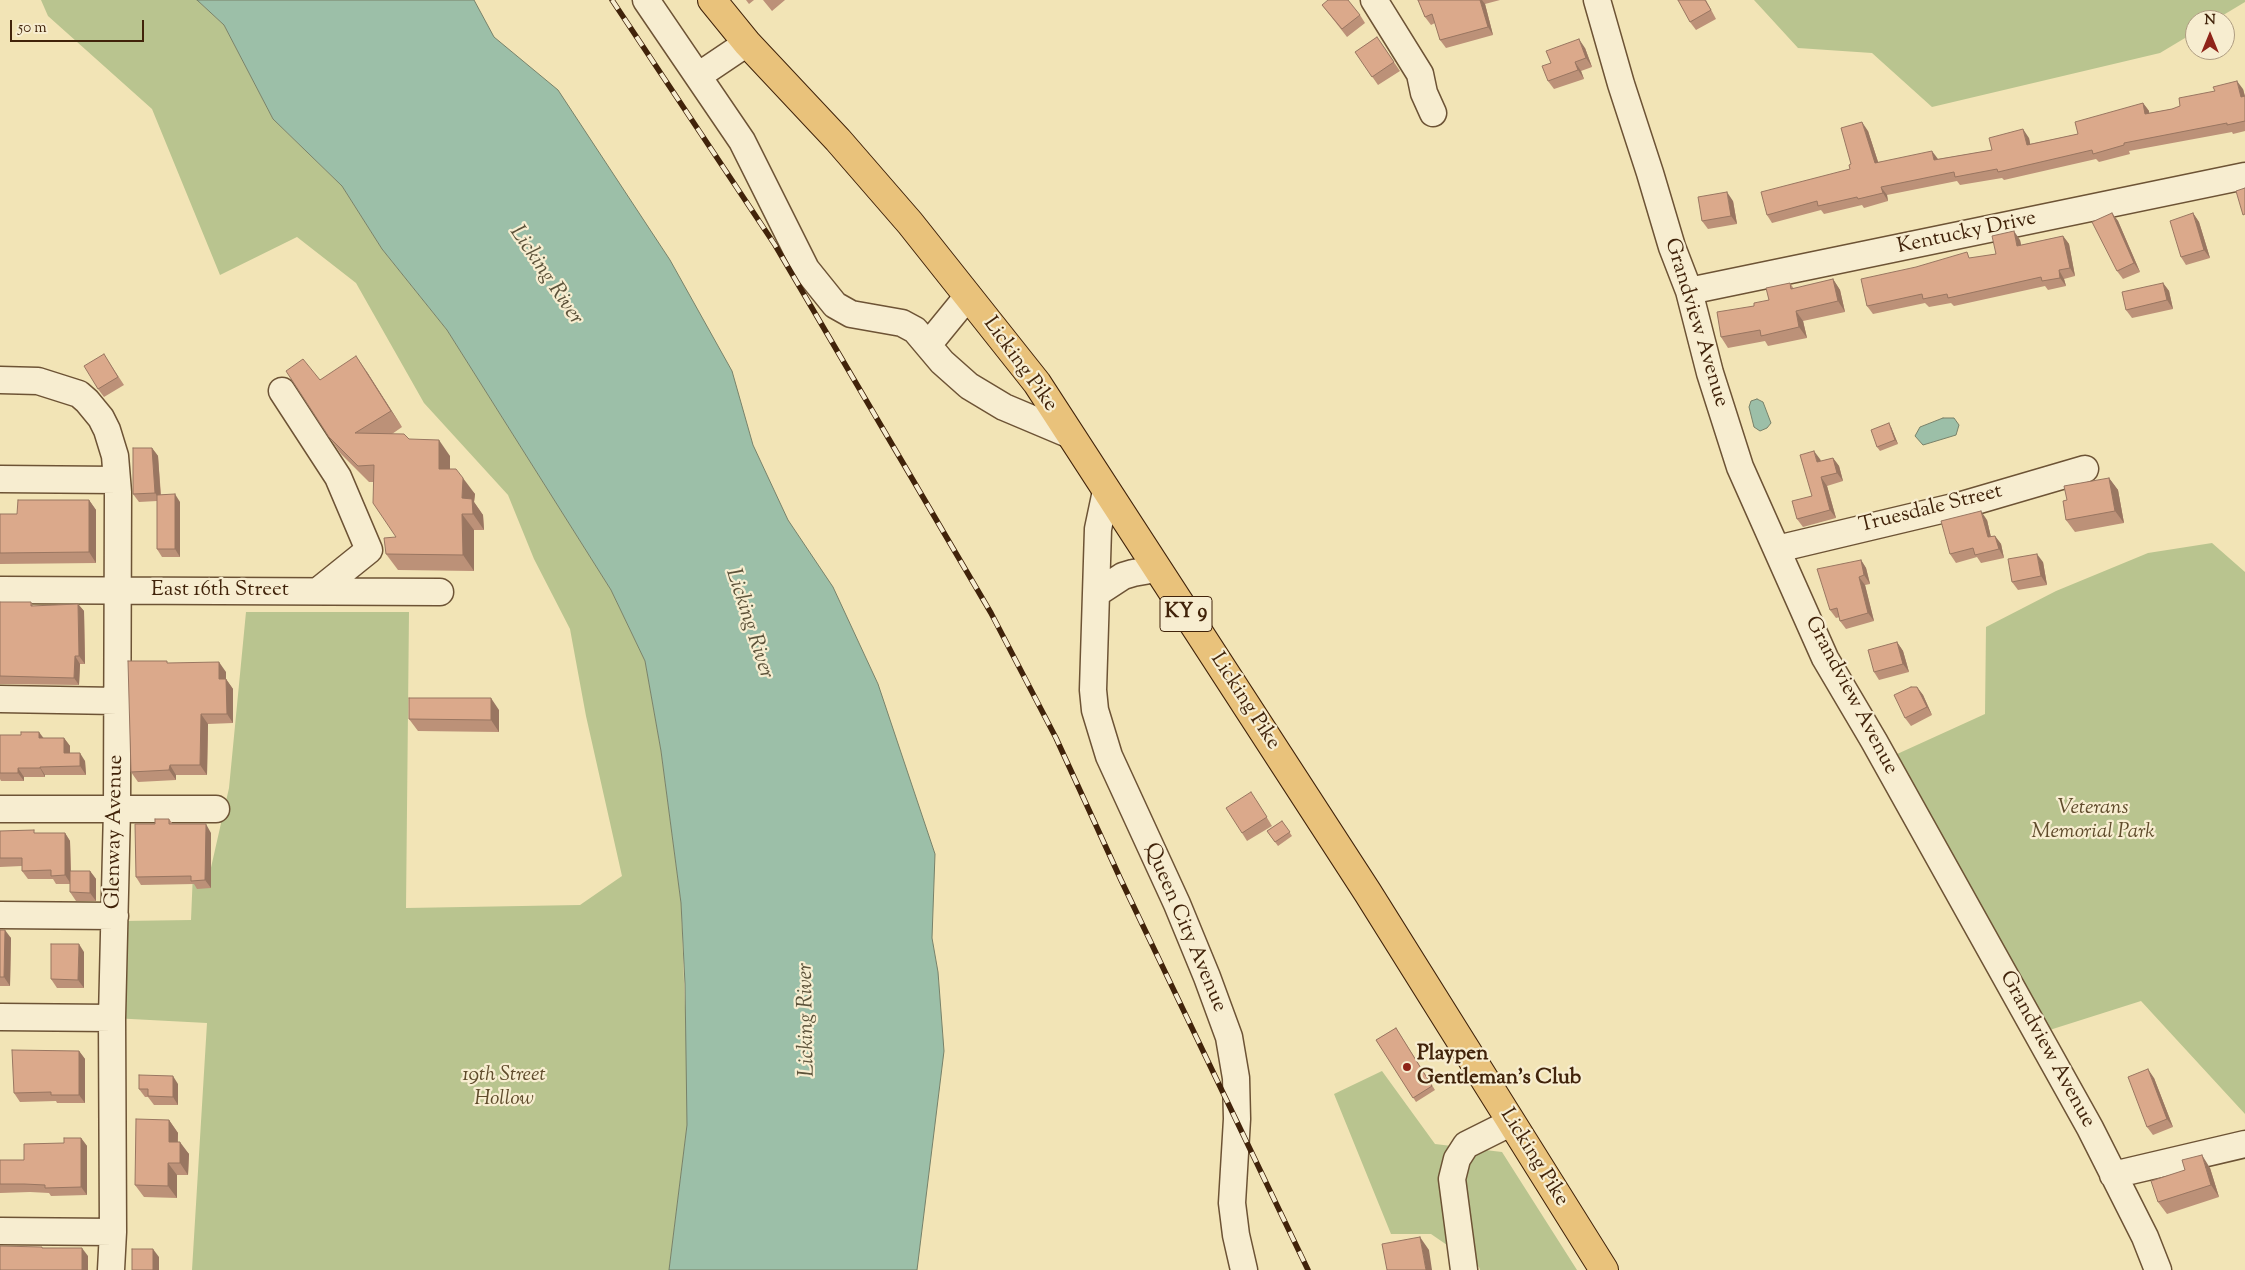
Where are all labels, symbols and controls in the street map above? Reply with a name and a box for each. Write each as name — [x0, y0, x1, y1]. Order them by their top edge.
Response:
scale bar — [12, 10, 146, 42]
north arrow — [2185, 10, 2235, 60]
text: N — [2204, 11, 2216, 31]
text: 50 m — [18, 18, 47, 39]
street label: Kentucky Drive — [1895, 207, 2039, 261]
water label: Licking River — [502, 221, 588, 331]
street label: Grandview Avenue — [1657, 236, 1733, 410]
street label: Licking Pike — [976, 313, 1062, 417]
street label: Truesdale Street — [1857, 480, 2005, 540]
water label: Licking River — [718, 566, 778, 682]
street label: East 16th Street — [151, 578, 289, 604]
road number: KY 9 — [1160, 596, 1212, 632]
street label: Grandview Avenue — [1798, 613, 1902, 779]
street label: Licking Pike — [1203, 649, 1285, 755]
street label: Glenway Avenue — [102, 754, 130, 910]
park label: Veterans Memorial Park — [2031, 796, 2155, 846]
street label: Queen City Avenue — [1137, 840, 1231, 1016]
water label: Licking River — [794, 963, 822, 1077]
street label: Grandview Avenue — [1992, 967, 2100, 1133]
place label: Playpen Gentleman's Club — [1417, 1042, 1581, 1092]
marker: Playpen Gentleman's Club — [1401, 1061, 1413, 1073]
park label: 19th Street Hollow — [462, 1063, 546, 1113]
street label: Licking Pike — [1493, 1104, 1573, 1212]

